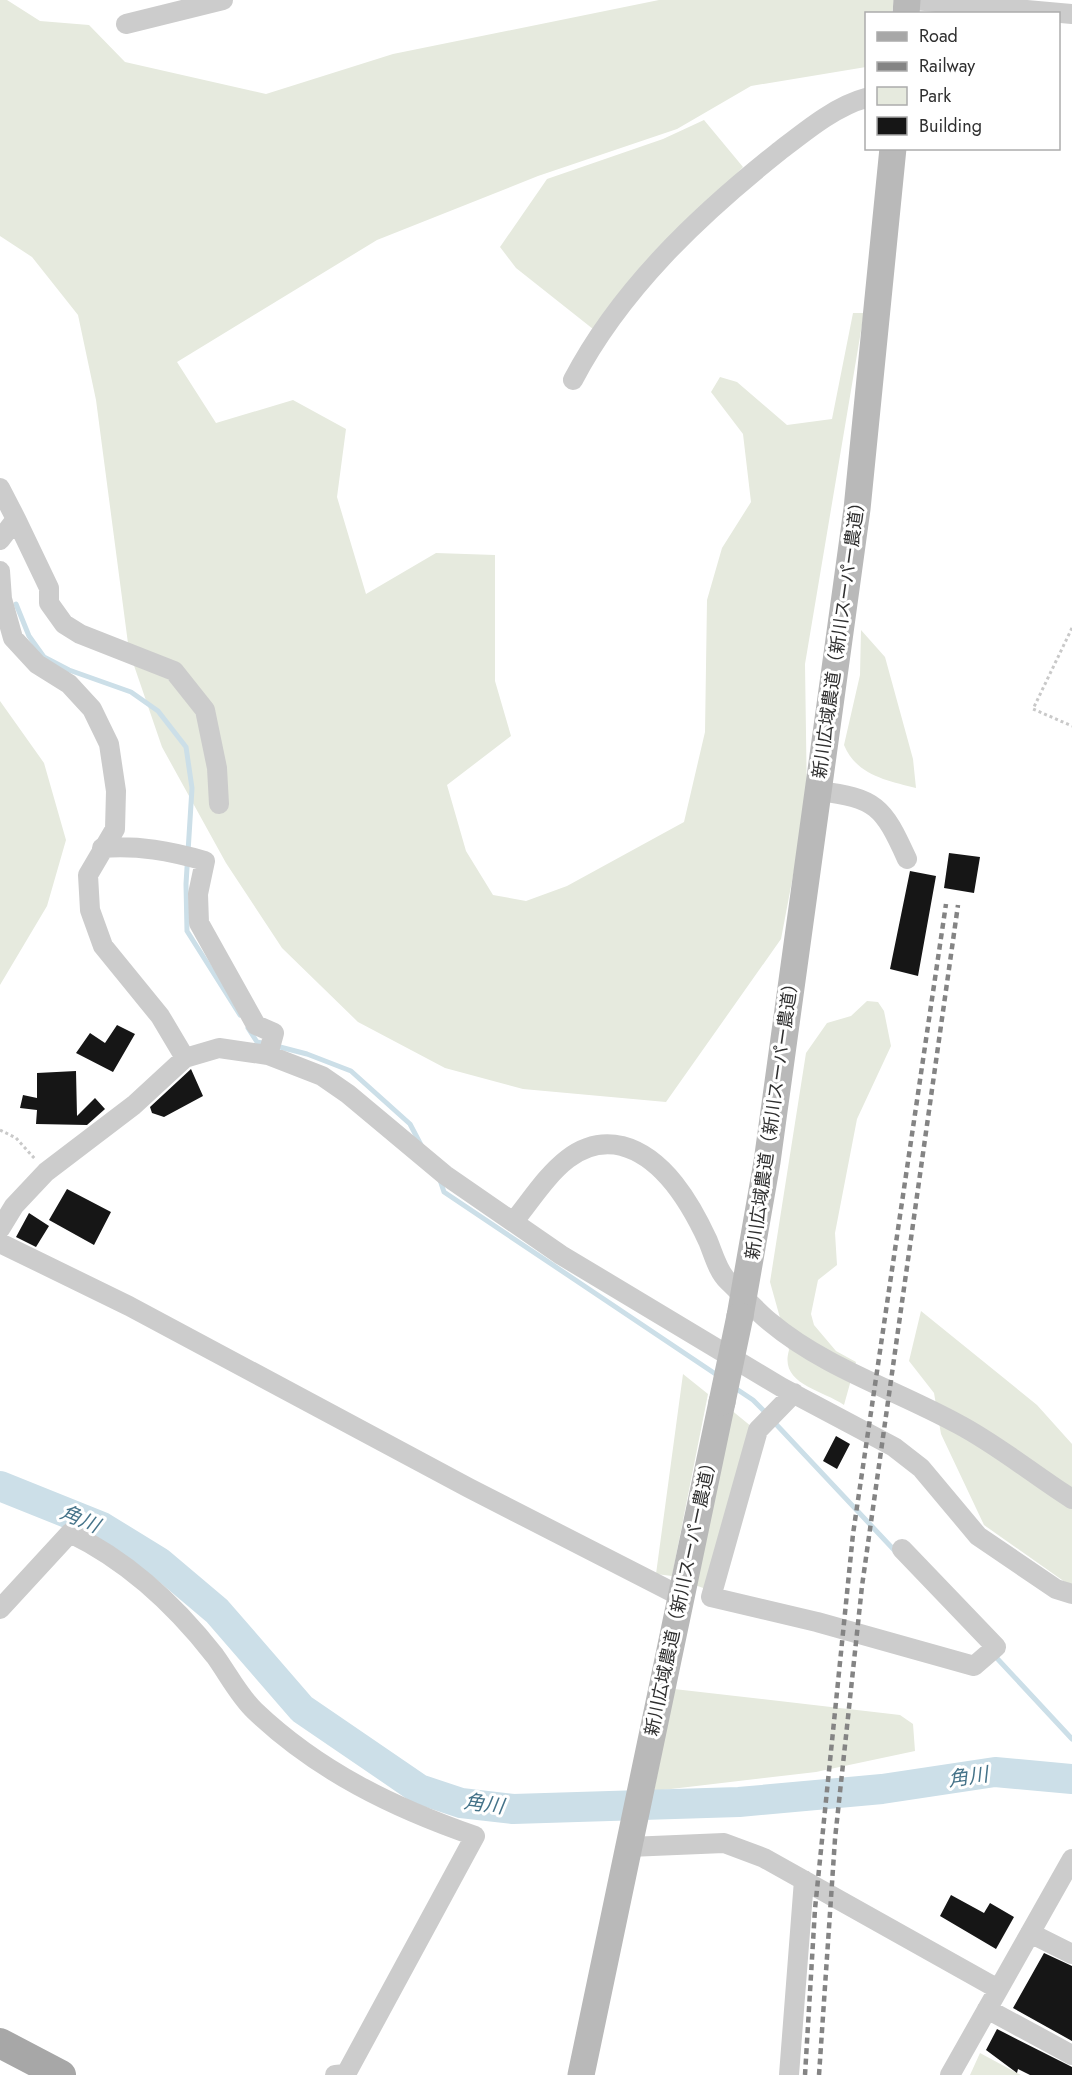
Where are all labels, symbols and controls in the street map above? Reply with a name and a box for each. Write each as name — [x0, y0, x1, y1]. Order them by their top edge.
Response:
legend — [865, 12, 1060, 150]
text: Road — [919, 23, 958, 49]
text: Railway — [919, 53, 975, 79]
text: Park — [919, 83, 951, 109]
text: Building — [919, 113, 982, 139]
street label: 新川広域農道（新川スーパー農道） — [806, 492, 872, 780]
street label: 新川広域農道（新川スーパー農道） — [739, 973, 805, 1261]
street label: 新川広域農道（新川スーパー農道） — [638, 1452, 724, 1738]
water label: 角川 — [56, 1498, 106, 1541]
water label: 角川 — [946, 1760, 992, 1794]
water label: 角川 — [462, 1787, 508, 1821]

